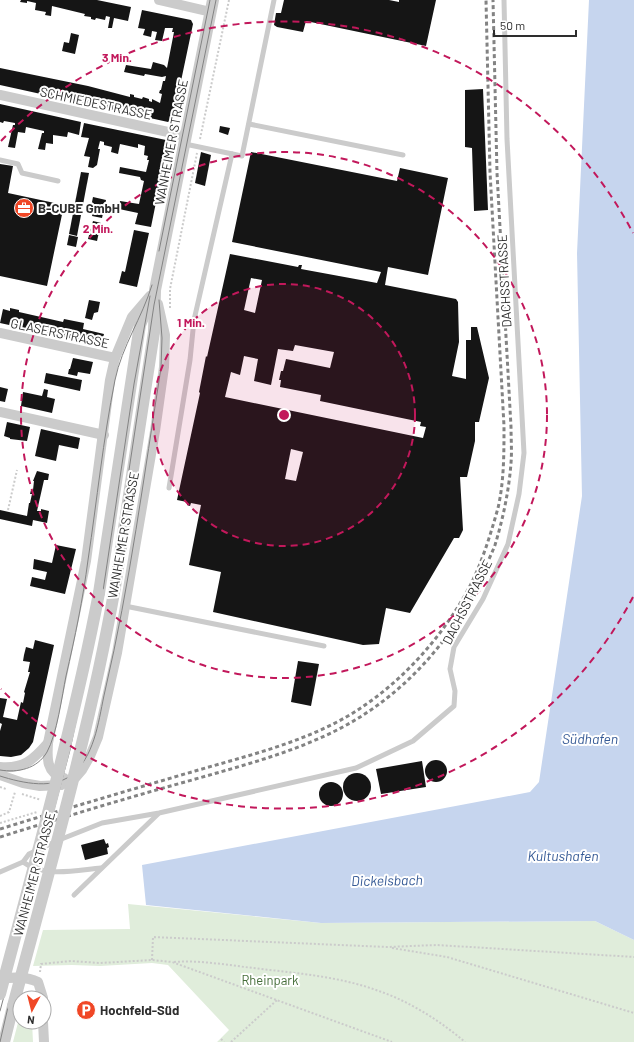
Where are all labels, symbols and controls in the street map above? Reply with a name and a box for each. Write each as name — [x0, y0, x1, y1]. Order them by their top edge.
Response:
scale bar — [494, 12, 576, 38]
text: 50 m — [500, 18, 525, 32]
text: 3 Min. — [102, 50, 132, 64]
street label: WANHEIMER STRASSE — [151, 78, 191, 206]
street label: SCHMIEDESTRASSE — [39, 83, 154, 123]
office icon: B-CUBE GmbH — [13, 197, 35, 219]
place label: B-CUBE GmbH — [38, 200, 120, 216]
text: 2 Min. — [83, 221, 113, 235]
street label: DACHSSTRASSE — [494, 234, 514, 328]
street label: GLASERSTRASSE — [9, 315, 111, 351]
text: 1 Min. — [177, 315, 205, 329]
centre of rings — [277, 408, 291, 422]
street label: WANHEIMER STRASSE — [104, 470, 142, 599]
street label: DACHSSTRASSE — [439, 557, 495, 647]
water label: Südhafen — [562, 730, 618, 747]
street label: WANHEIMER STRASSE — [10, 810, 58, 938]
water label: Kultushafen — [528, 847, 598, 864]
water label: Dickelsbach — [351, 871, 423, 889]
park label: Rheinpark — [241, 972, 299, 988]
north arrow — [12, 990, 52, 1030]
parking icon: Hochfeld-Süd — [75, 999, 97, 1021]
place label: Hochfeld-Süd — [100, 1002, 179, 1018]
text: N — [26, 1014, 35, 1027]

